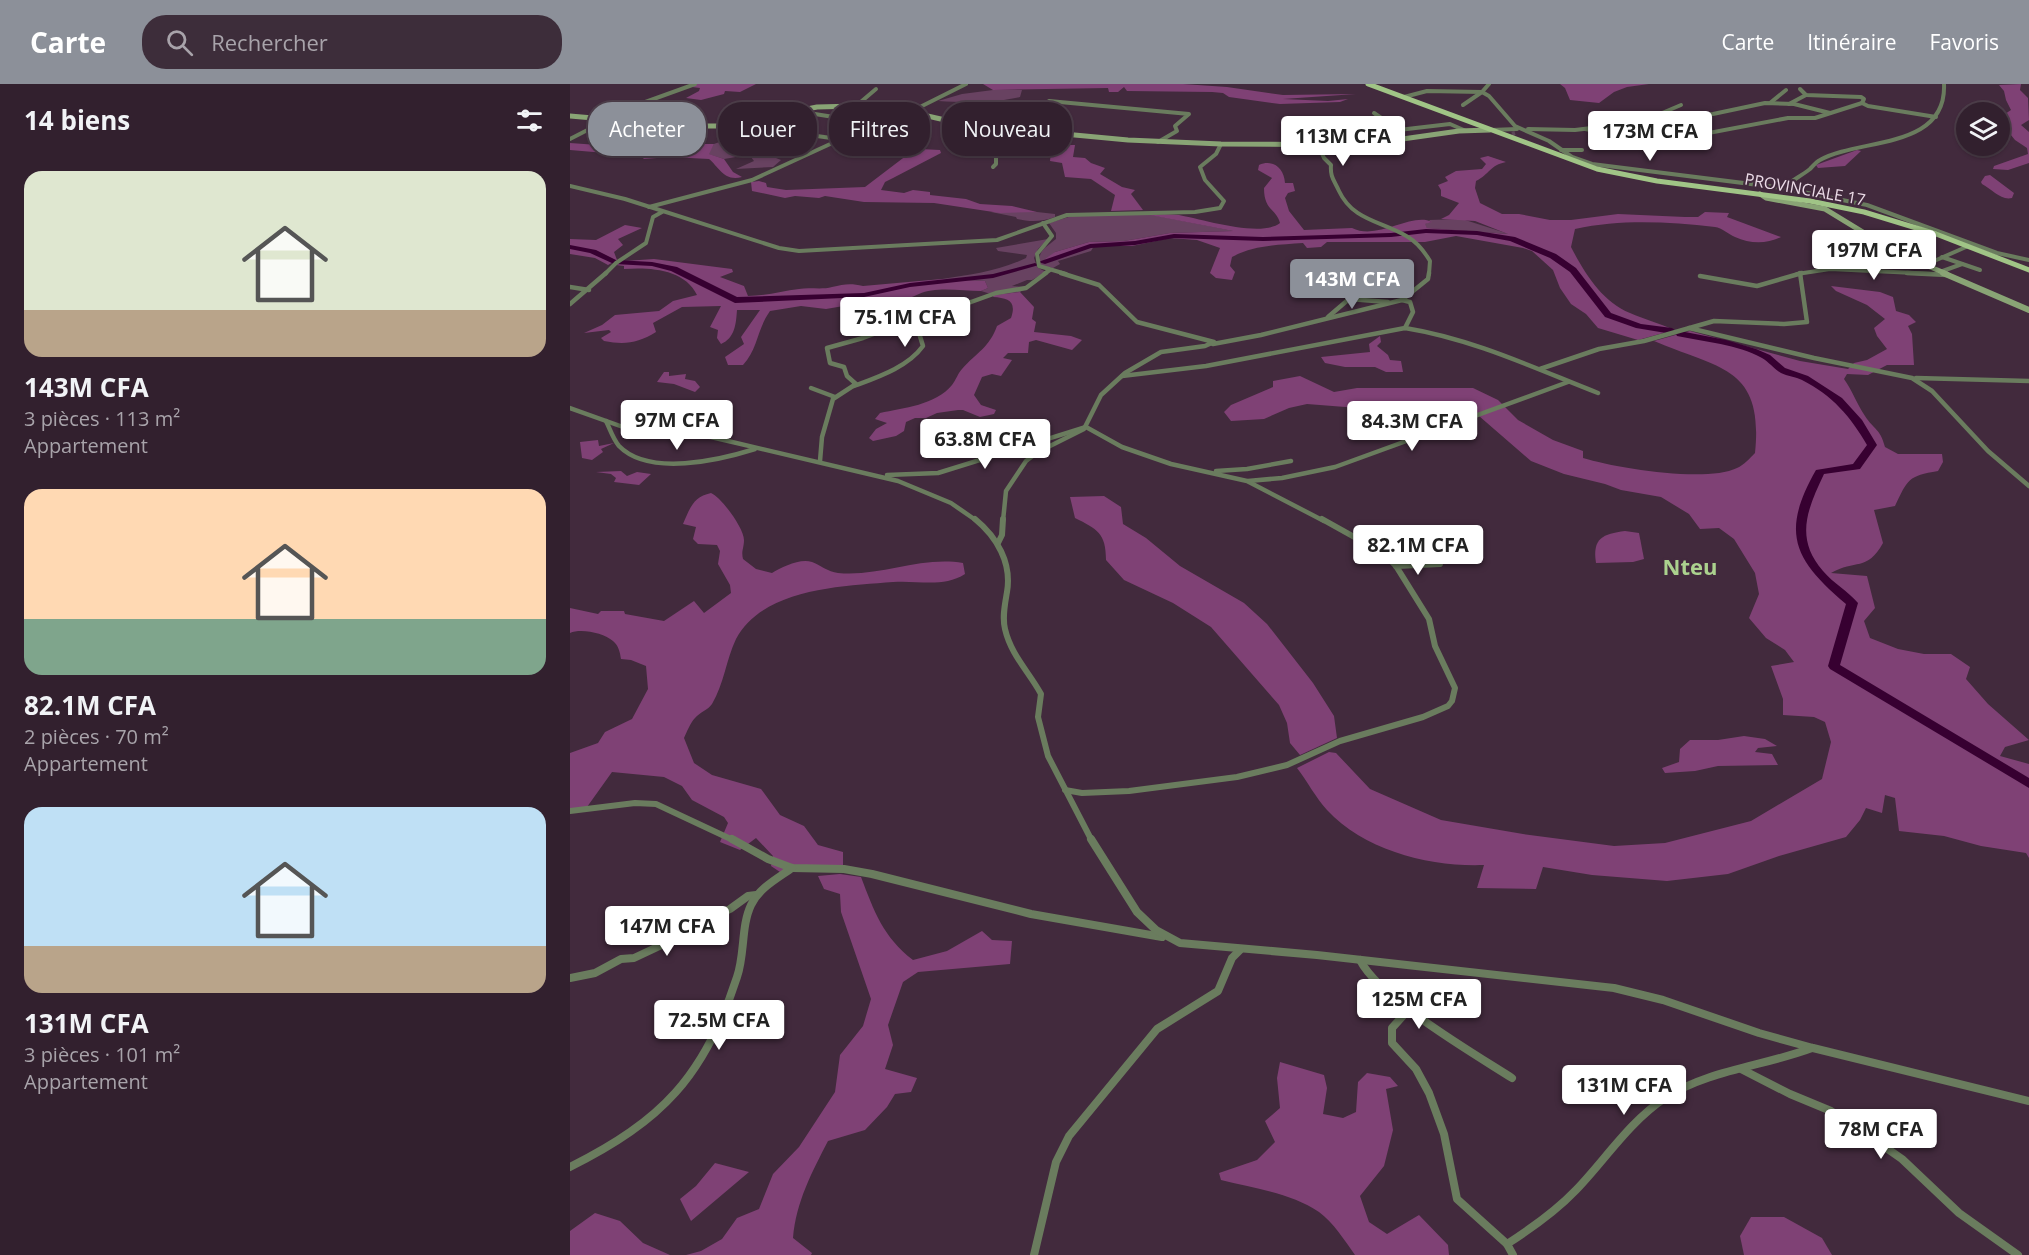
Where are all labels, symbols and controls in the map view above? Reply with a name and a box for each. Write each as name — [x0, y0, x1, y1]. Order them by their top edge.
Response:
search box — [142, 15, 562, 69]
text: Carte — [30, 23, 106, 61]
icon: search — [163, 26, 196, 59]
text: Rechercher — [211, 27, 328, 57]
text: Carte — [1721, 28, 1774, 56]
text: Itinéraire — [1807, 28, 1896, 56]
text: Favoris — [1929, 28, 1999, 56]
text: 14 biens — [24, 102, 130, 138]
chip: Acheter — [588, 102, 706, 156]
chip: Louer — [718, 102, 817, 156]
chip: Filtres — [829, 102, 930, 156]
chip: Nouveau — [942, 102, 1072, 156]
map controls — [1956, 102, 2010, 156]
button: layers — [1956, 102, 2010, 156]
icon: filters — [513, 104, 546, 137]
pin: 173M CFA — [1588, 111, 1712, 162]
pin: 113M CFA — [1281, 116, 1405, 167]
text: 173M CFA — [1602, 117, 1698, 144]
text: 113M CFA — [1295, 122, 1391, 149]
street label: PROVINCIALE 17 — [1743, 168, 1867, 210]
icon: home — [231, 210, 339, 318]
pin: 197M CFA — [1812, 230, 1936, 281]
text: 197M CFA — [1826, 236, 1922, 263]
pin: 143M CFA — [1290, 259, 1414, 310]
text: 143M CFA — [1304, 265, 1400, 292]
pin: 75.1M CFA — [836, 297, 974, 348]
text: 75.1M CFA — [854, 303, 956, 330]
text: 143M CFA — [24, 369, 149, 405]
pin: 97M CFA — [622, 400, 732, 451]
pin: 84.3M CFA — [1343, 401, 1481, 452]
text: 3 pièces · 113 m² — [24, 405, 180, 432]
text: 97M CFA — [635, 406, 719, 433]
text: 84.3M CFA — [1361, 407, 1463, 434]
pin: 63.8M CFA — [916, 419, 1054, 470]
text: 63.8M CFA — [934, 425, 1036, 452]
text: Appartement — [24, 432, 148, 459]
pin: 82.1M CFA — [1349, 525, 1487, 576]
icon: home — [231, 528, 339, 636]
text: 82.1M CFA — [1367, 531, 1469, 558]
district label: Nteu — [1663, 551, 1717, 581]
text: 82.1M CFA — [24, 687, 156, 723]
text: 2 pièces · 70 m² — [24, 723, 169, 750]
text: Appartement — [24, 750, 148, 777]
icon: home — [231, 846, 339, 954]
pin: 147M CFA — [605, 906, 729, 957]
text: 147M CFA — [619, 912, 715, 939]
pin: 125M CFA — [1357, 979, 1481, 1030]
text: 125M CFA — [1371, 985, 1467, 1012]
pin: 72.5M CFA — [650, 1000, 788, 1051]
text: 131M CFA — [24, 1005, 149, 1041]
text: 72.5M CFA — [668, 1006, 770, 1033]
text: 3 pièces · 101 m² — [24, 1041, 180, 1068]
pin: 131M CFA — [1562, 1065, 1686, 1116]
text: Appartement — [24, 1068, 148, 1095]
text: 131M CFA — [1576, 1071, 1672, 1098]
pin: 78M CFA — [1826, 1109, 1936, 1160]
text: 78M CFA — [1839, 1115, 1923, 1142]

